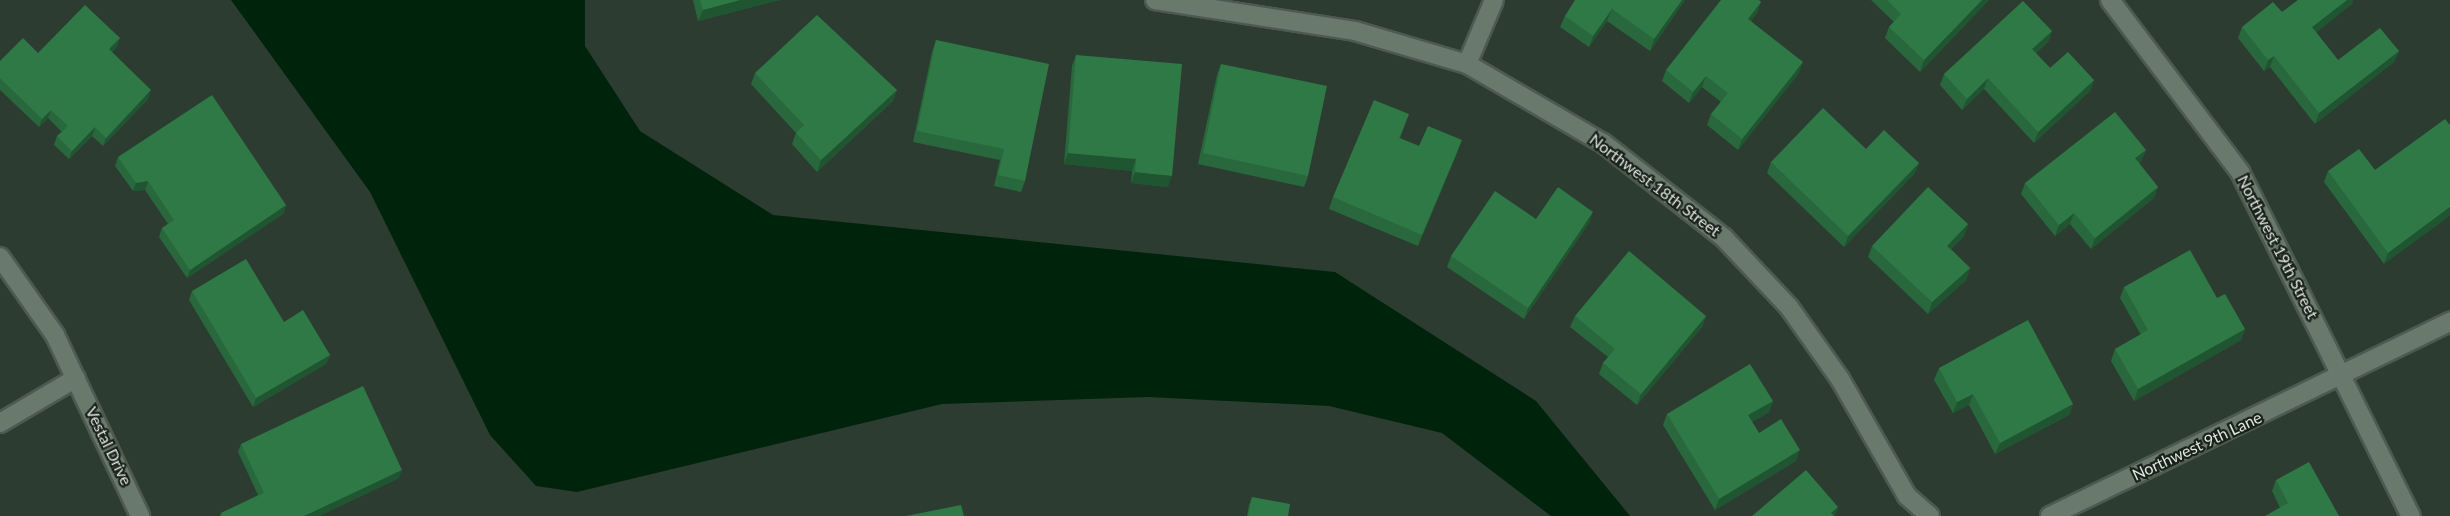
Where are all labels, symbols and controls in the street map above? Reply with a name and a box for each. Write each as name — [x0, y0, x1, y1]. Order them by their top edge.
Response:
street label: Northwest 18th Street — [1586, 130, 1724, 240]
street label: Northwest 19th Street — [2233, 172, 2323, 322]
street label: Vestal Drive — [82, 404, 136, 488]
street label: Northwest 9th Lane — [2129, 408, 2265, 484]

